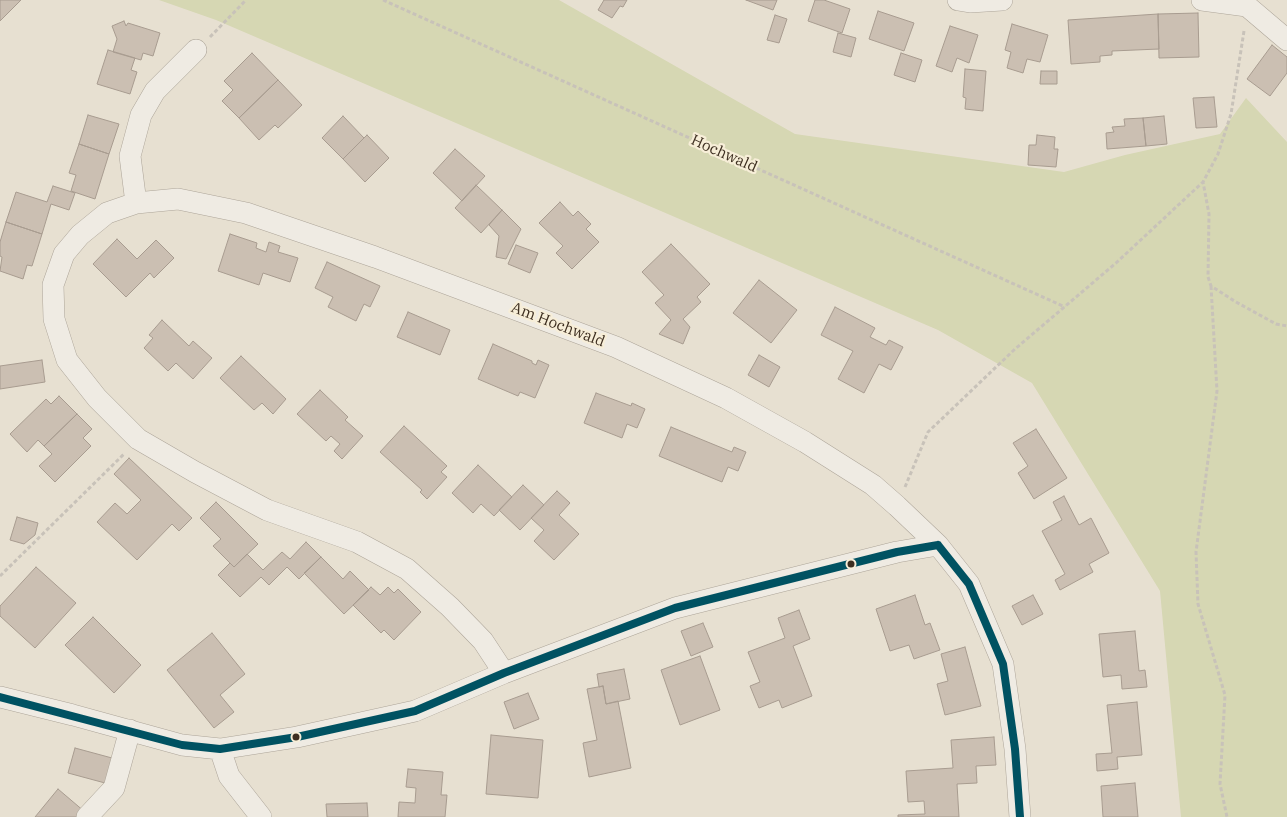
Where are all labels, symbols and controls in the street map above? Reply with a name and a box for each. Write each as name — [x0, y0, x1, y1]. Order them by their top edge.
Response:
street label: Hochwald — [688, 131, 760, 177]
street label: Am Hochwald — [509, 299, 607, 351]
unlabelled marker — [846, 559, 856, 569]
unlabelled marker — [291, 732, 301, 742]

